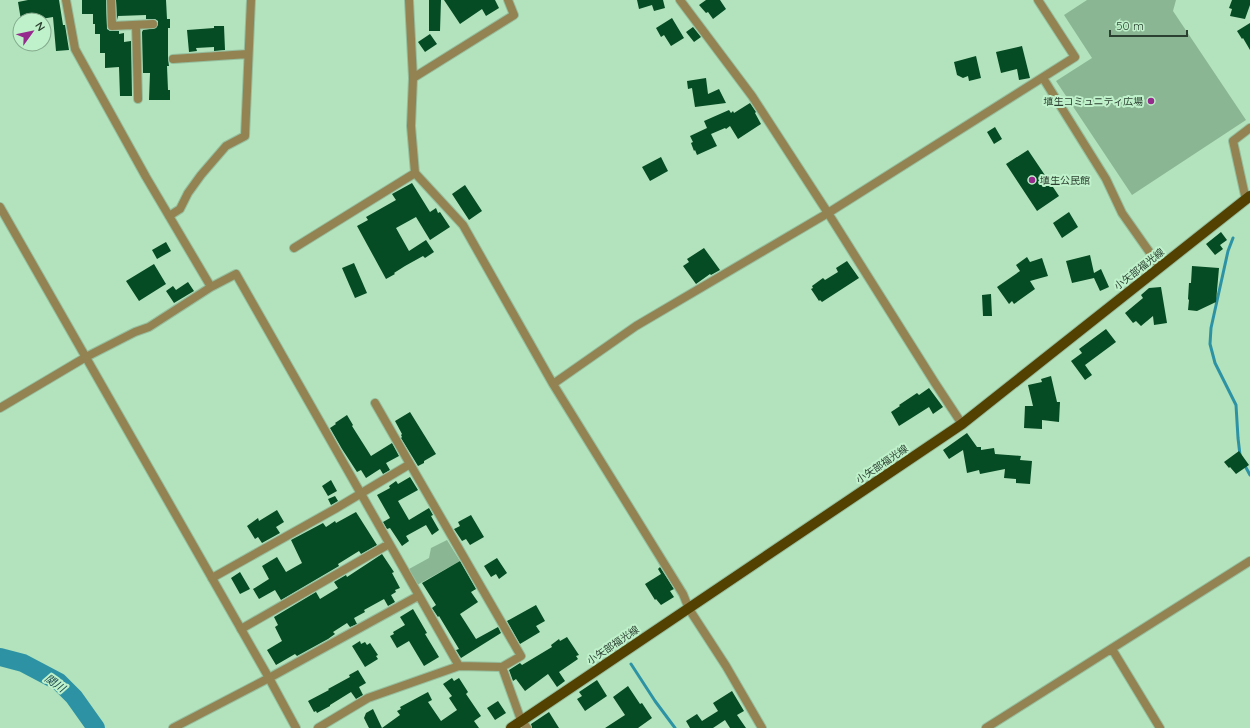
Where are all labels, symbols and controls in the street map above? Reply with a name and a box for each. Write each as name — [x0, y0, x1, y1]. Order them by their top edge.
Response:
north arrow — [12, 12, 52, 52]
scale bar — [1110, 12, 1187, 38]
text: 50 m — [1116, 18, 1144, 33]
text: N — [32, 19, 48, 34]
place label: 埴生コミュニティ広場 — [1044, 95, 1143, 108]
marker: 埴生コミュニティ広場 — [1146, 96, 1156, 106]
place label: 埴生公民館 — [1040, 174, 1090, 187]
marker: 埴生公民館 — [1027, 175, 1037, 185]
street label: 小矢部福光線 — [1111, 245, 1167, 293]
street label: 小矢部福光線 — [853, 442, 911, 486]
street label: 小矢部福光線 — [584, 623, 642, 667]
water label: 関川 — [42, 671, 69, 696]

